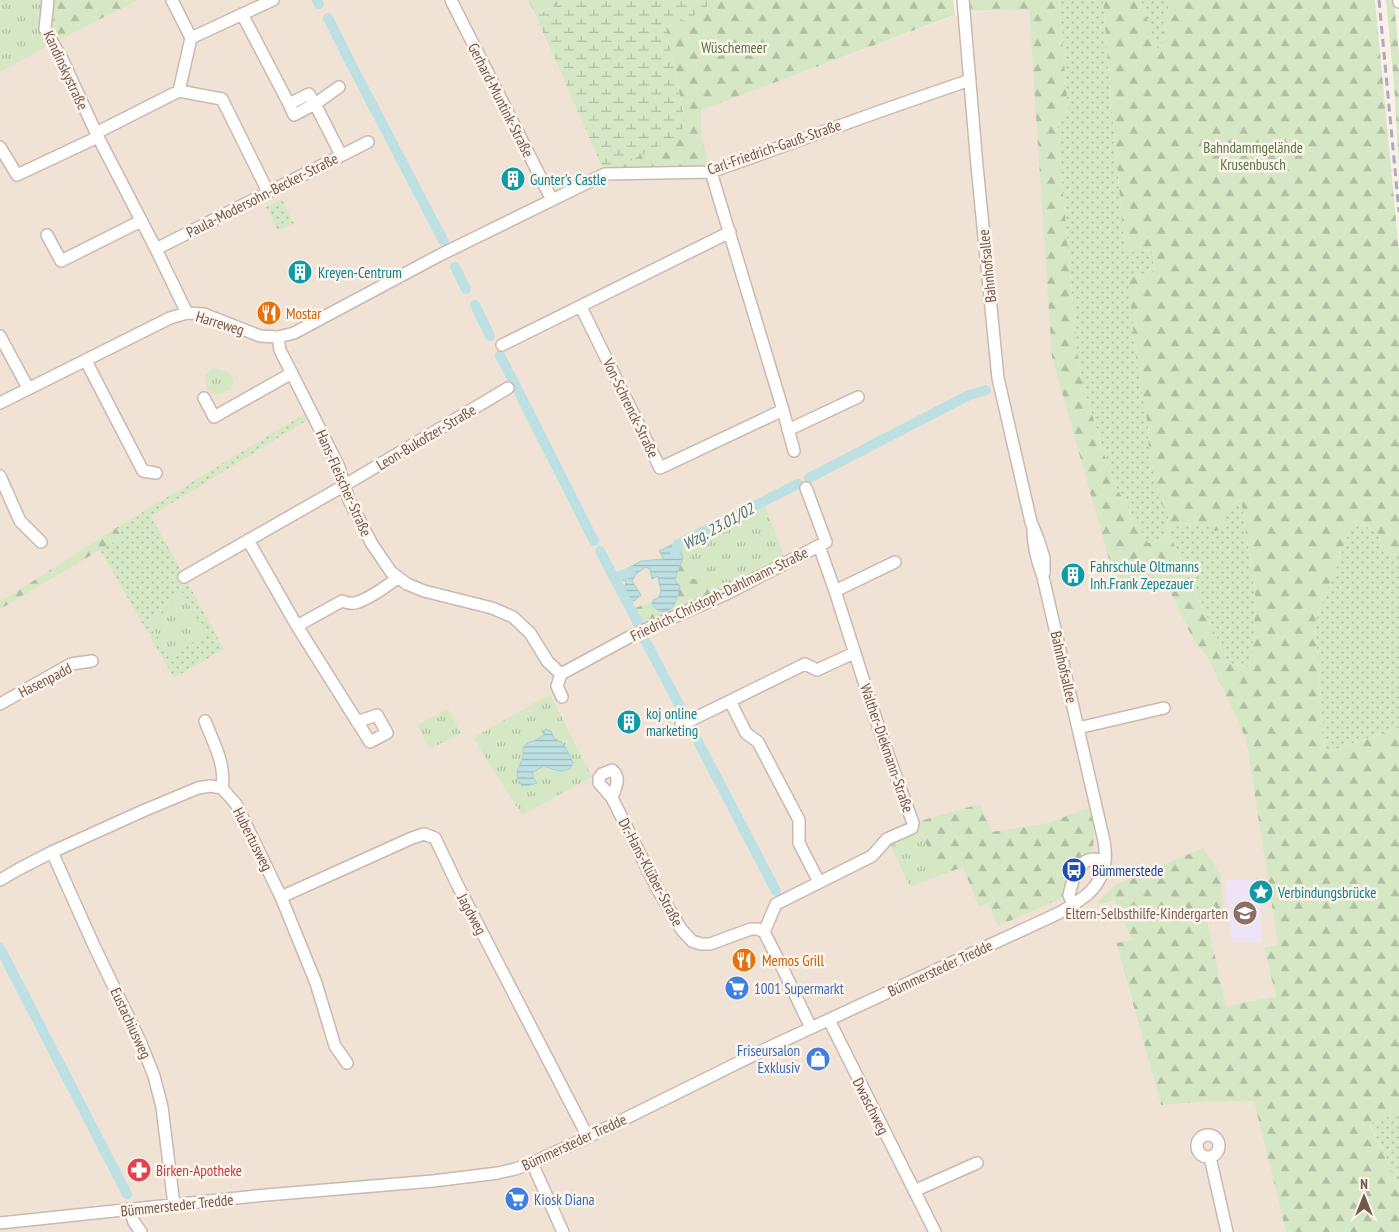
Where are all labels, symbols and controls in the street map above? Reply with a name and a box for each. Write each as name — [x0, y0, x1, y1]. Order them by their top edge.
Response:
street label: Kandinskystraße — [39, 27, 93, 113]
park label: Wüschemeer — [701, 38, 768, 57]
street label: Gerhard-Muntink-Straße — [464, 40, 538, 160]
street label: Carl-Friedrich-Gauß-Straße — [705, 115, 843, 179]
park label: Bahndammgelände Krusenbusch — [1203, 138, 1303, 174]
street label: Paula-Modersohn-Becker-Straße — [183, 148, 341, 242]
building icon: Gunter's Castle — [500, 166, 526, 192]
place label: Gunter's Castle — [530, 170, 607, 189]
street label: Bahnhofsallee — [974, 229, 1000, 303]
building icon: Kreyen-Centrum — [287, 259, 313, 285]
place label: Kreyen-Centrum — [318, 263, 402, 282]
restaurant icon: Mostar — [256, 300, 282, 326]
place label: Mostar — [286, 304, 322, 323]
street label: Harreweg — [194, 307, 246, 339]
street label: Von-Schrenck-Straße — [598, 354, 663, 461]
street label: Leon-Bukofzer-Straße — [373, 400, 479, 474]
street label: Hans-Fleischer-Straße — [312, 427, 376, 539]
water label: Wzg. 23.01/02 — [679, 497, 759, 554]
street label: Friedrich-Christoph-Dahlmann-Straße — [627, 543, 811, 645]
place label: Fahrschule Oltmanns Inh.Frank Zepezauer — [1090, 557, 1199, 593]
building icon: Fahrschule Oltmanns Inh.Frank Zepezauer — [1060, 562, 1086, 588]
street label: Bahnhofsallee — [1046, 629, 1082, 705]
street label: Hasenpadd — [15, 659, 75, 701]
street label: Walther-Diekmann-Straße — [856, 681, 918, 815]
place label: koj online marketing — [646, 704, 698, 740]
building icon: koj online marketing — [616, 709, 642, 735]
street label: Hubertusweg — [229, 804, 277, 874]
street label: Dr.-Hans-Klüber-Straße — [615, 815, 687, 929]
bus stop icon: Bümmerstede — [1061, 857, 1087, 883]
place label: Bümmerstede — [1092, 861, 1163, 880]
place icon: Verbindungsbrücke — [1248, 879, 1274, 905]
place label: Verbindungsbrücke — [1277, 883, 1376, 902]
street label: Jagdweg — [453, 889, 491, 938]
school or university icon: Eltern-Selbsthilfe-Kindergarten — [1232, 900, 1258, 926]
place label: Eltern-Selbsthilfe-Kindergarten — [1066, 904, 1228, 923]
street label: Bümmersteder Tredde — [885, 935, 995, 1001]
restaurant icon: Memos Grill — [731, 947, 757, 973]
place label: Memos Grill — [762, 951, 824, 970]
supermarket icon: 1001 Supermarkt — [724, 975, 750, 1001]
place label: 1001 Supermarkt — [754, 979, 844, 998]
street label: Eustachiusweg — [106, 984, 156, 1062]
place label: Friseursalon Exklusiv — [737, 1041, 800, 1077]
shop icon: Friseursalon Exklusiv — [805, 1046, 831, 1072]
street label: Dwaschweg — [849, 1075, 893, 1137]
street label: Bümmersteder Tredde — [519, 1109, 629, 1175]
pharmacy icon: Birken-Apotheke — [126, 1157, 152, 1183]
place label: Birken-Apotheke — [156, 1161, 242, 1180]
north arrow — [1339, 1172, 1389, 1222]
text: N — [1360, 1175, 1368, 1193]
supermarket icon: Kiosk Diana — [504, 1186, 530, 1212]
street label: Bümmersteder Tredde — [120, 1190, 234, 1220]
place label: Kiosk Diana — [534, 1190, 595, 1209]

